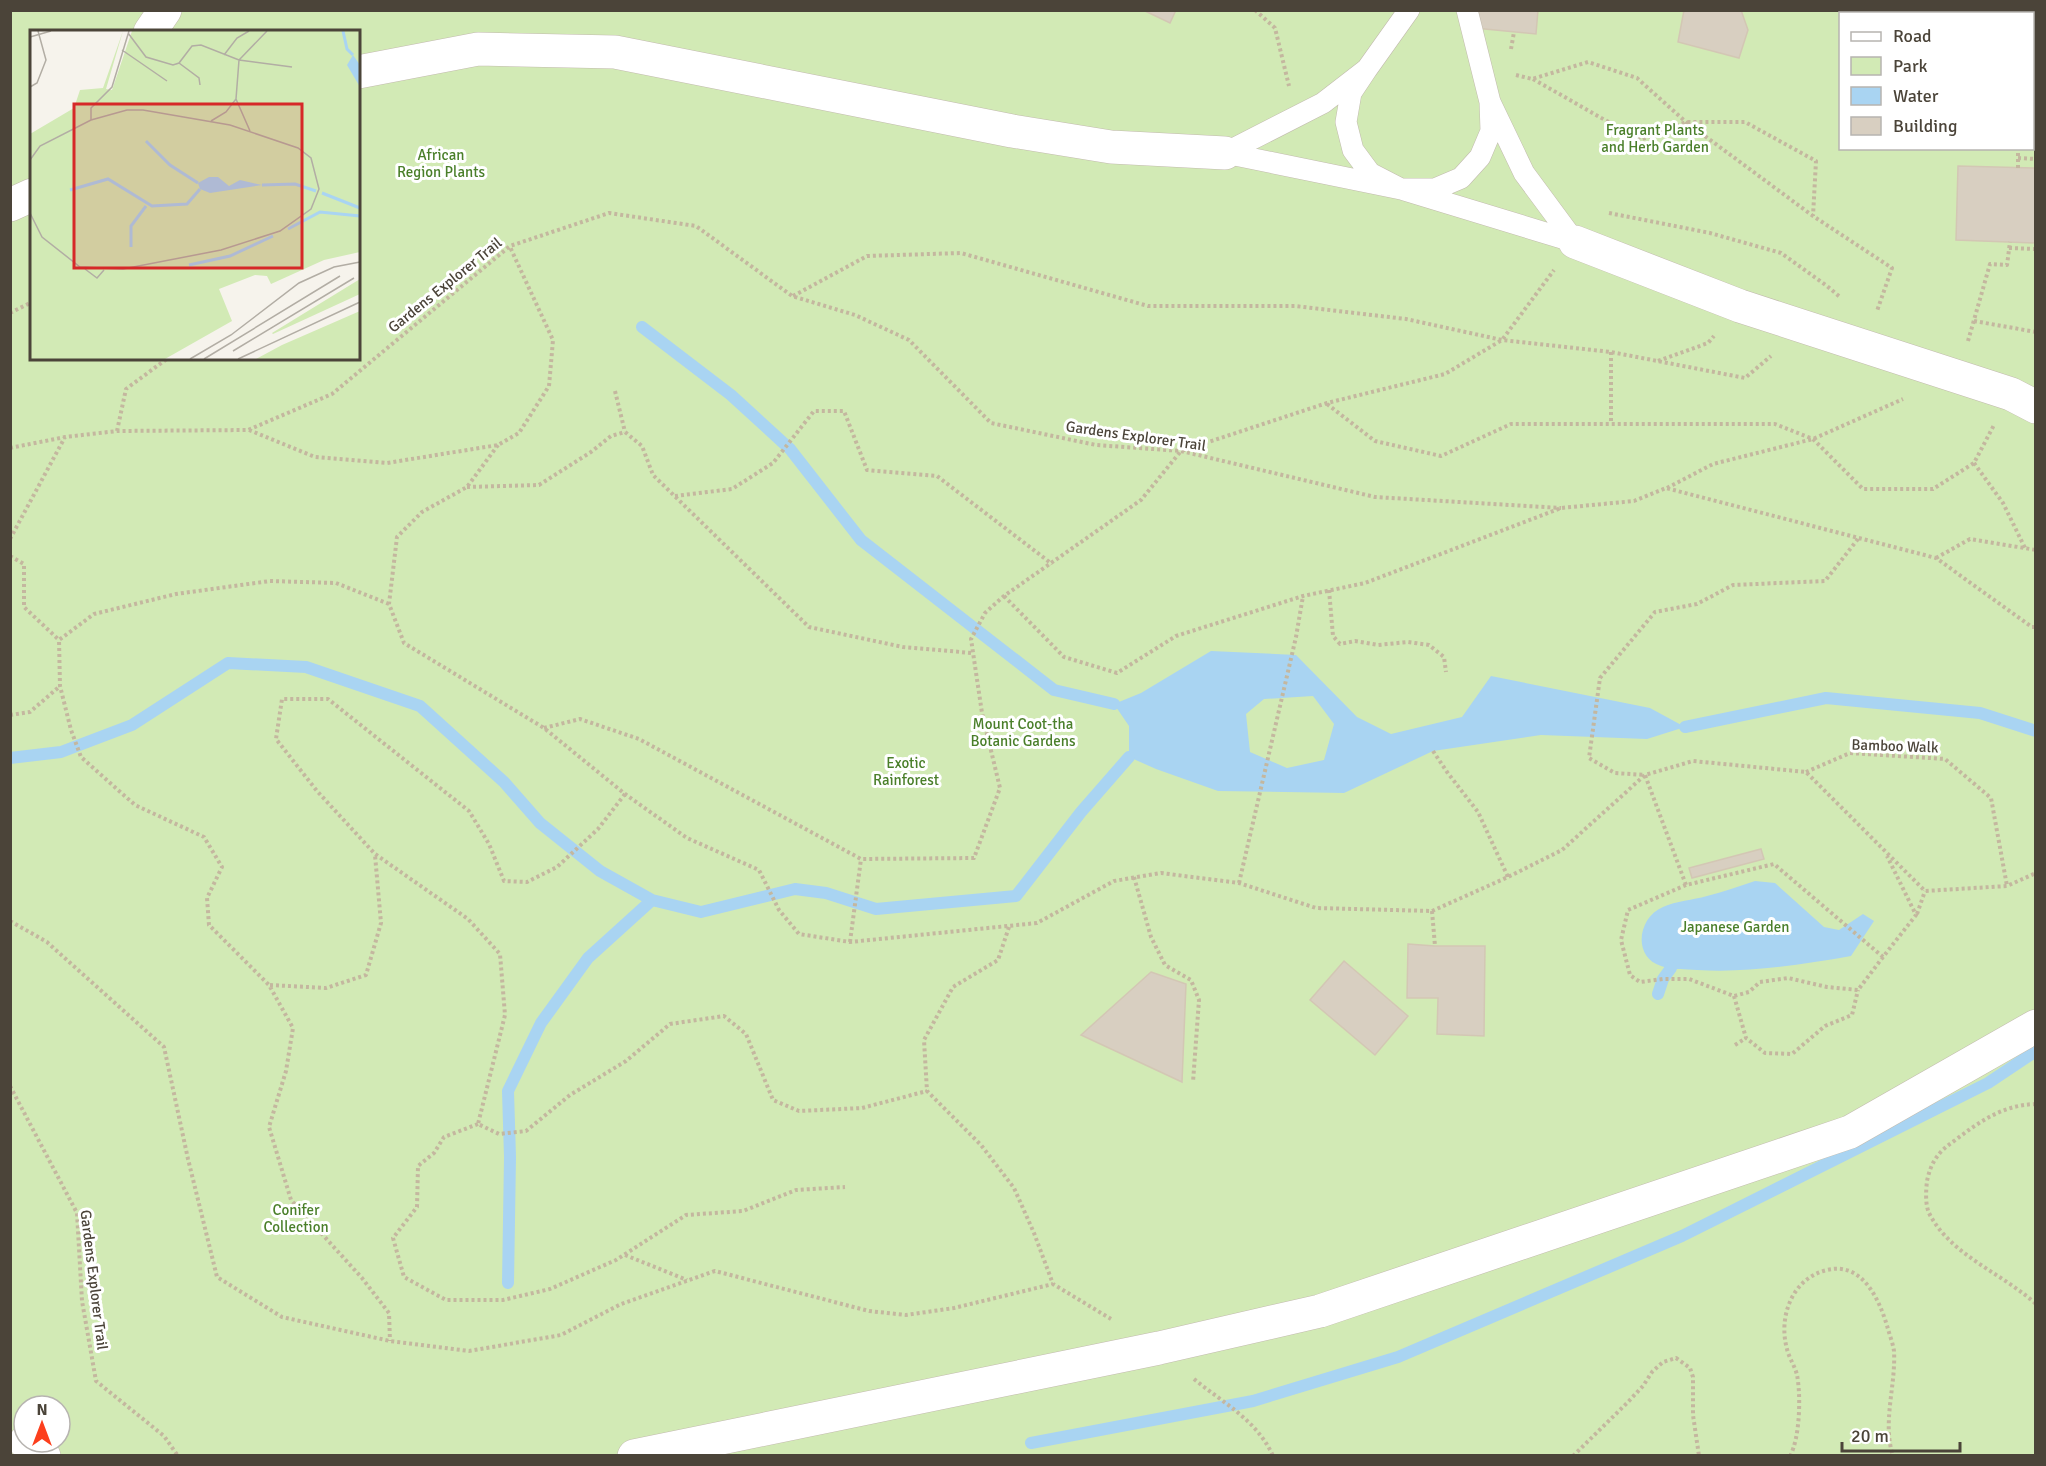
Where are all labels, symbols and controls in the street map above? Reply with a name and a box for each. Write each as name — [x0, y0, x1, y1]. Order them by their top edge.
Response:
legend — [1839, 12, 2034, 150]
text: Road — [1893, 25, 1932, 47]
inset map — [30, 30, 360, 360]
text: Park — [1893, 55, 1928, 77]
text: Water — [1893, 85, 1939, 107]
text: Building — [1893, 115, 1957, 137]
park label: Fragrant Plants and Herb Garden — [1601, 121, 1709, 156]
park label: African Region Plants — [397, 146, 485, 181]
street label: Gardens Explorer Trail — [384, 234, 506, 336]
street label: Gardens Explorer Trail — [1065, 417, 1207, 455]
park label: Mount Coot-tha Botanic Gardens — [970, 715, 1076, 750]
street label: Bamboo Walk — [1851, 735, 1939, 757]
park label: Exotic Rainforest — [873, 754, 939, 789]
park label: Japanese Garden — [1681, 918, 1789, 936]
park label: Conifer Collection — [263, 1201, 329, 1236]
street label: Gardens Explorer Trail — [76, 1209, 112, 1351]
north arrow — [12, 1394, 72, 1454]
text: N — [36, 1400, 48, 1420]
scale bar — [1842, 1415, 1960, 1453]
text: 20 m — [1851, 1425, 1889, 1447]

